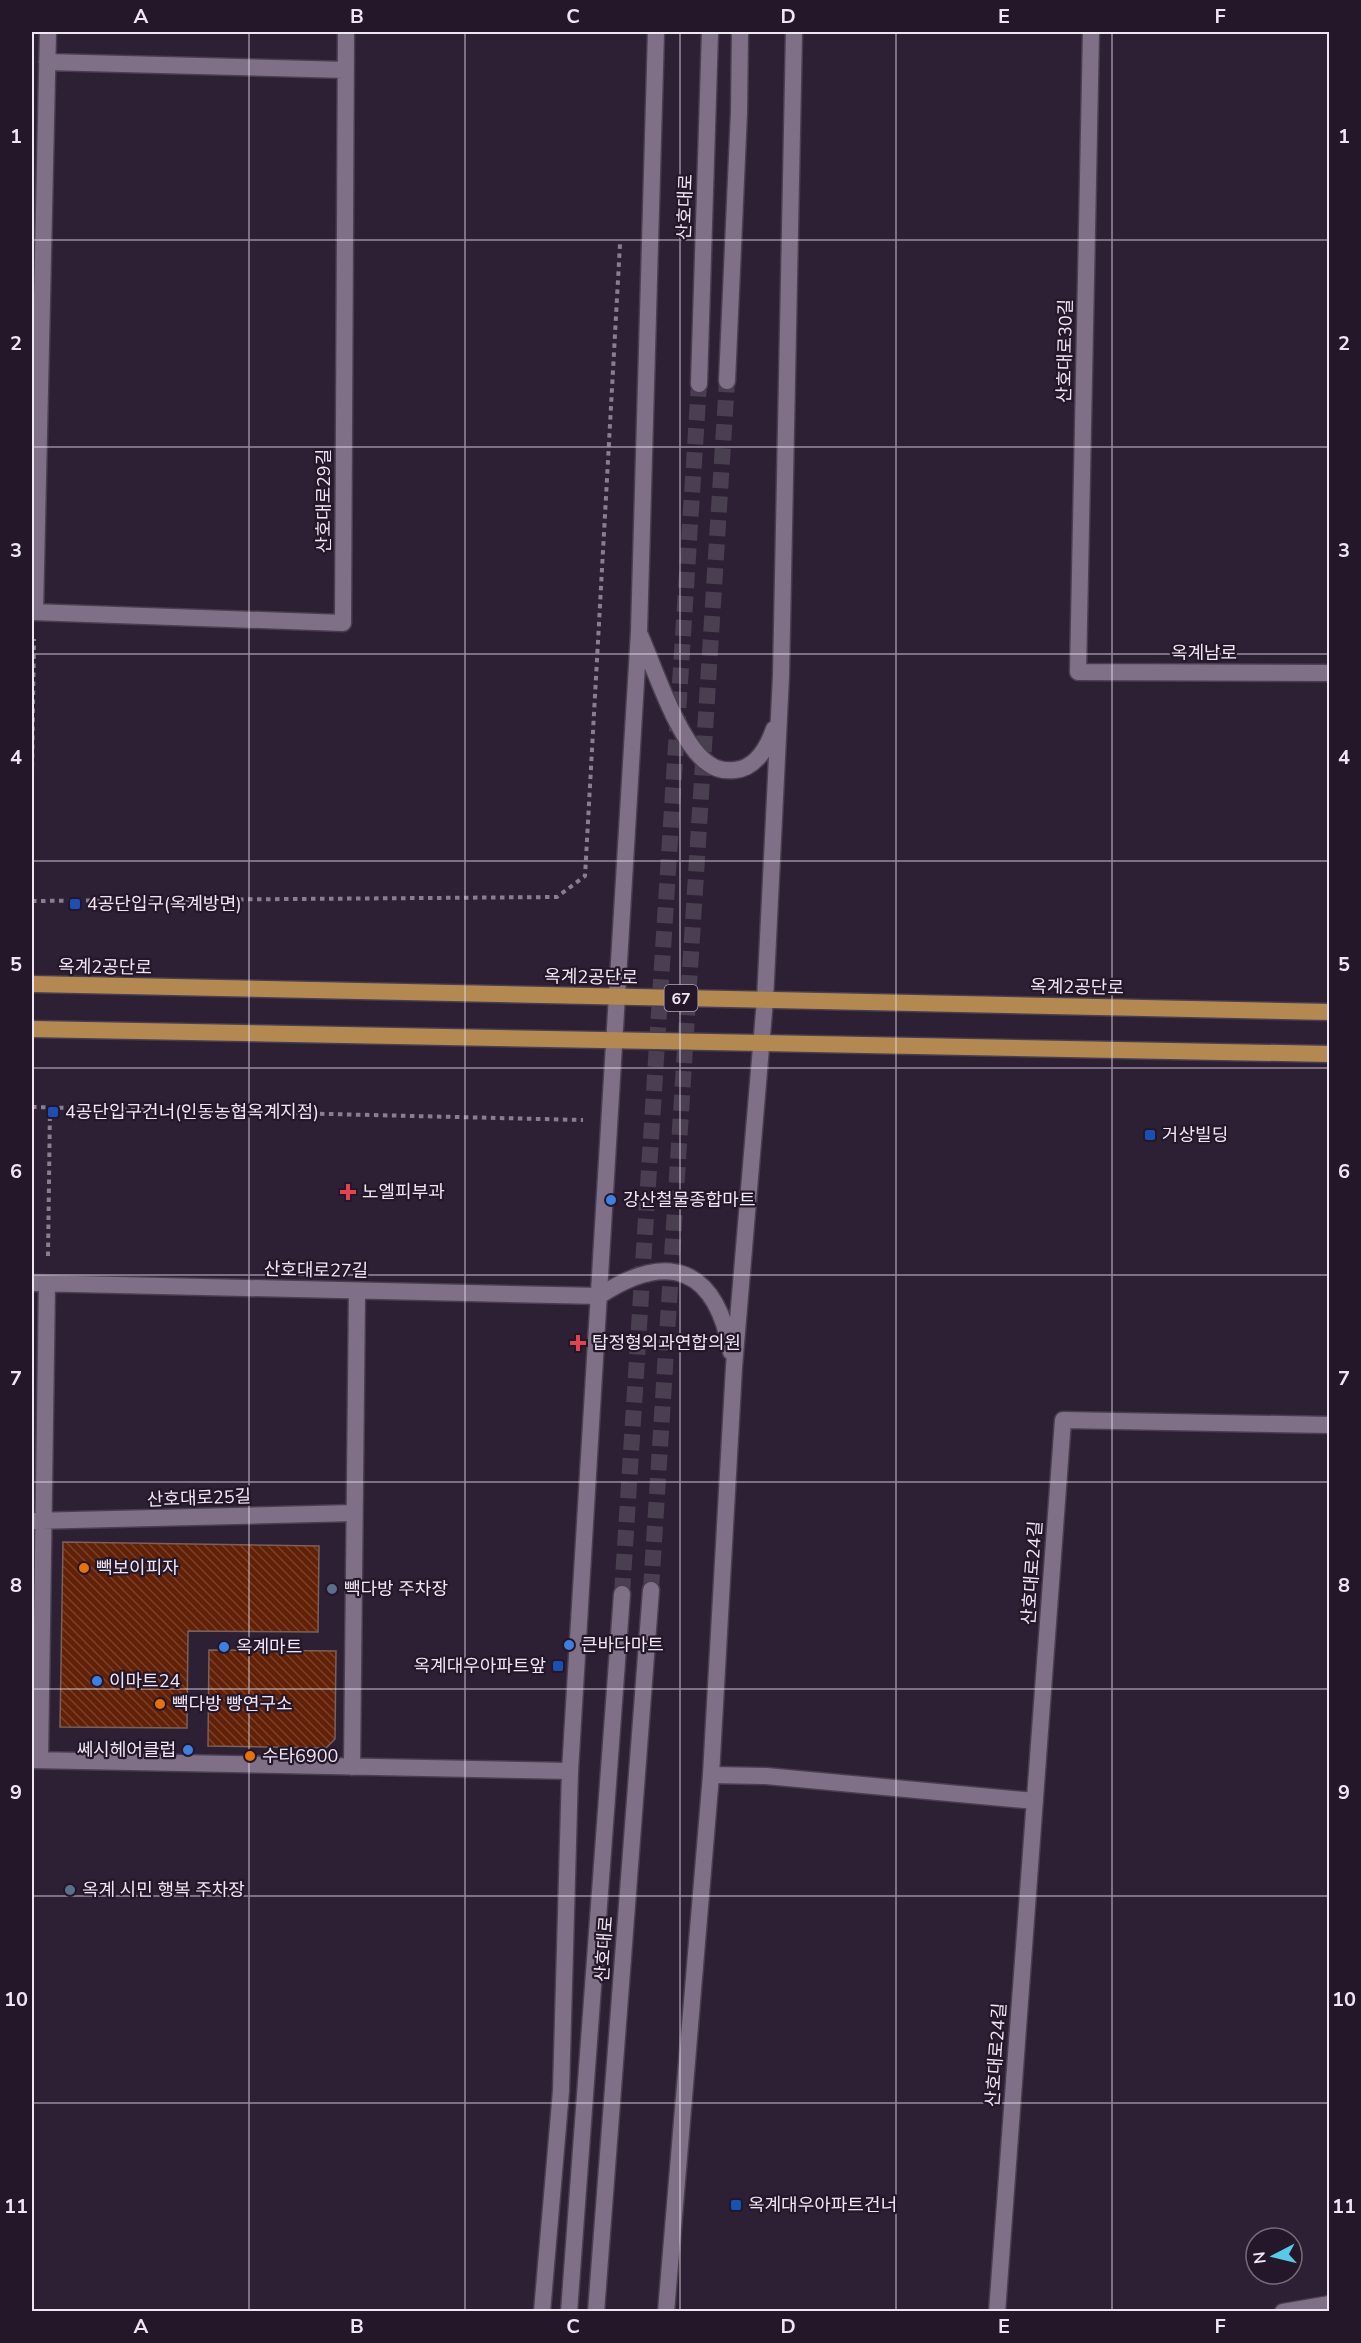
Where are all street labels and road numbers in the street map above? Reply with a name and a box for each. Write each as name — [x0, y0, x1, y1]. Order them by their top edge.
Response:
street label: 산호대로 — [672, 173, 698, 241]
street label: 산호대로30길 — [1052, 299, 1078, 403]
street label: 산호대로29길 — [312, 449, 336, 553]
street label: 옥계남로 — [1171, 641, 1237, 665]
street label: 옥계2공단로 — [58, 954, 152, 980]
street label: 옥계2공단로 — [544, 964, 638, 990]
street label: 옥계2공단로 — [1030, 974, 1124, 1000]
road number: 67 — [664, 985, 698, 1011]
street label: 산호대로27길 — [264, 1257, 368, 1283]
street label: 산호대로25길 — [146, 1484, 252, 1512]
street label: 산호대로24길 — [1016, 1520, 1048, 1626]
street label: 산호대로 — [590, 1915, 618, 1983]
street label: 산호대로24길 — [980, 2002, 1012, 2108]

